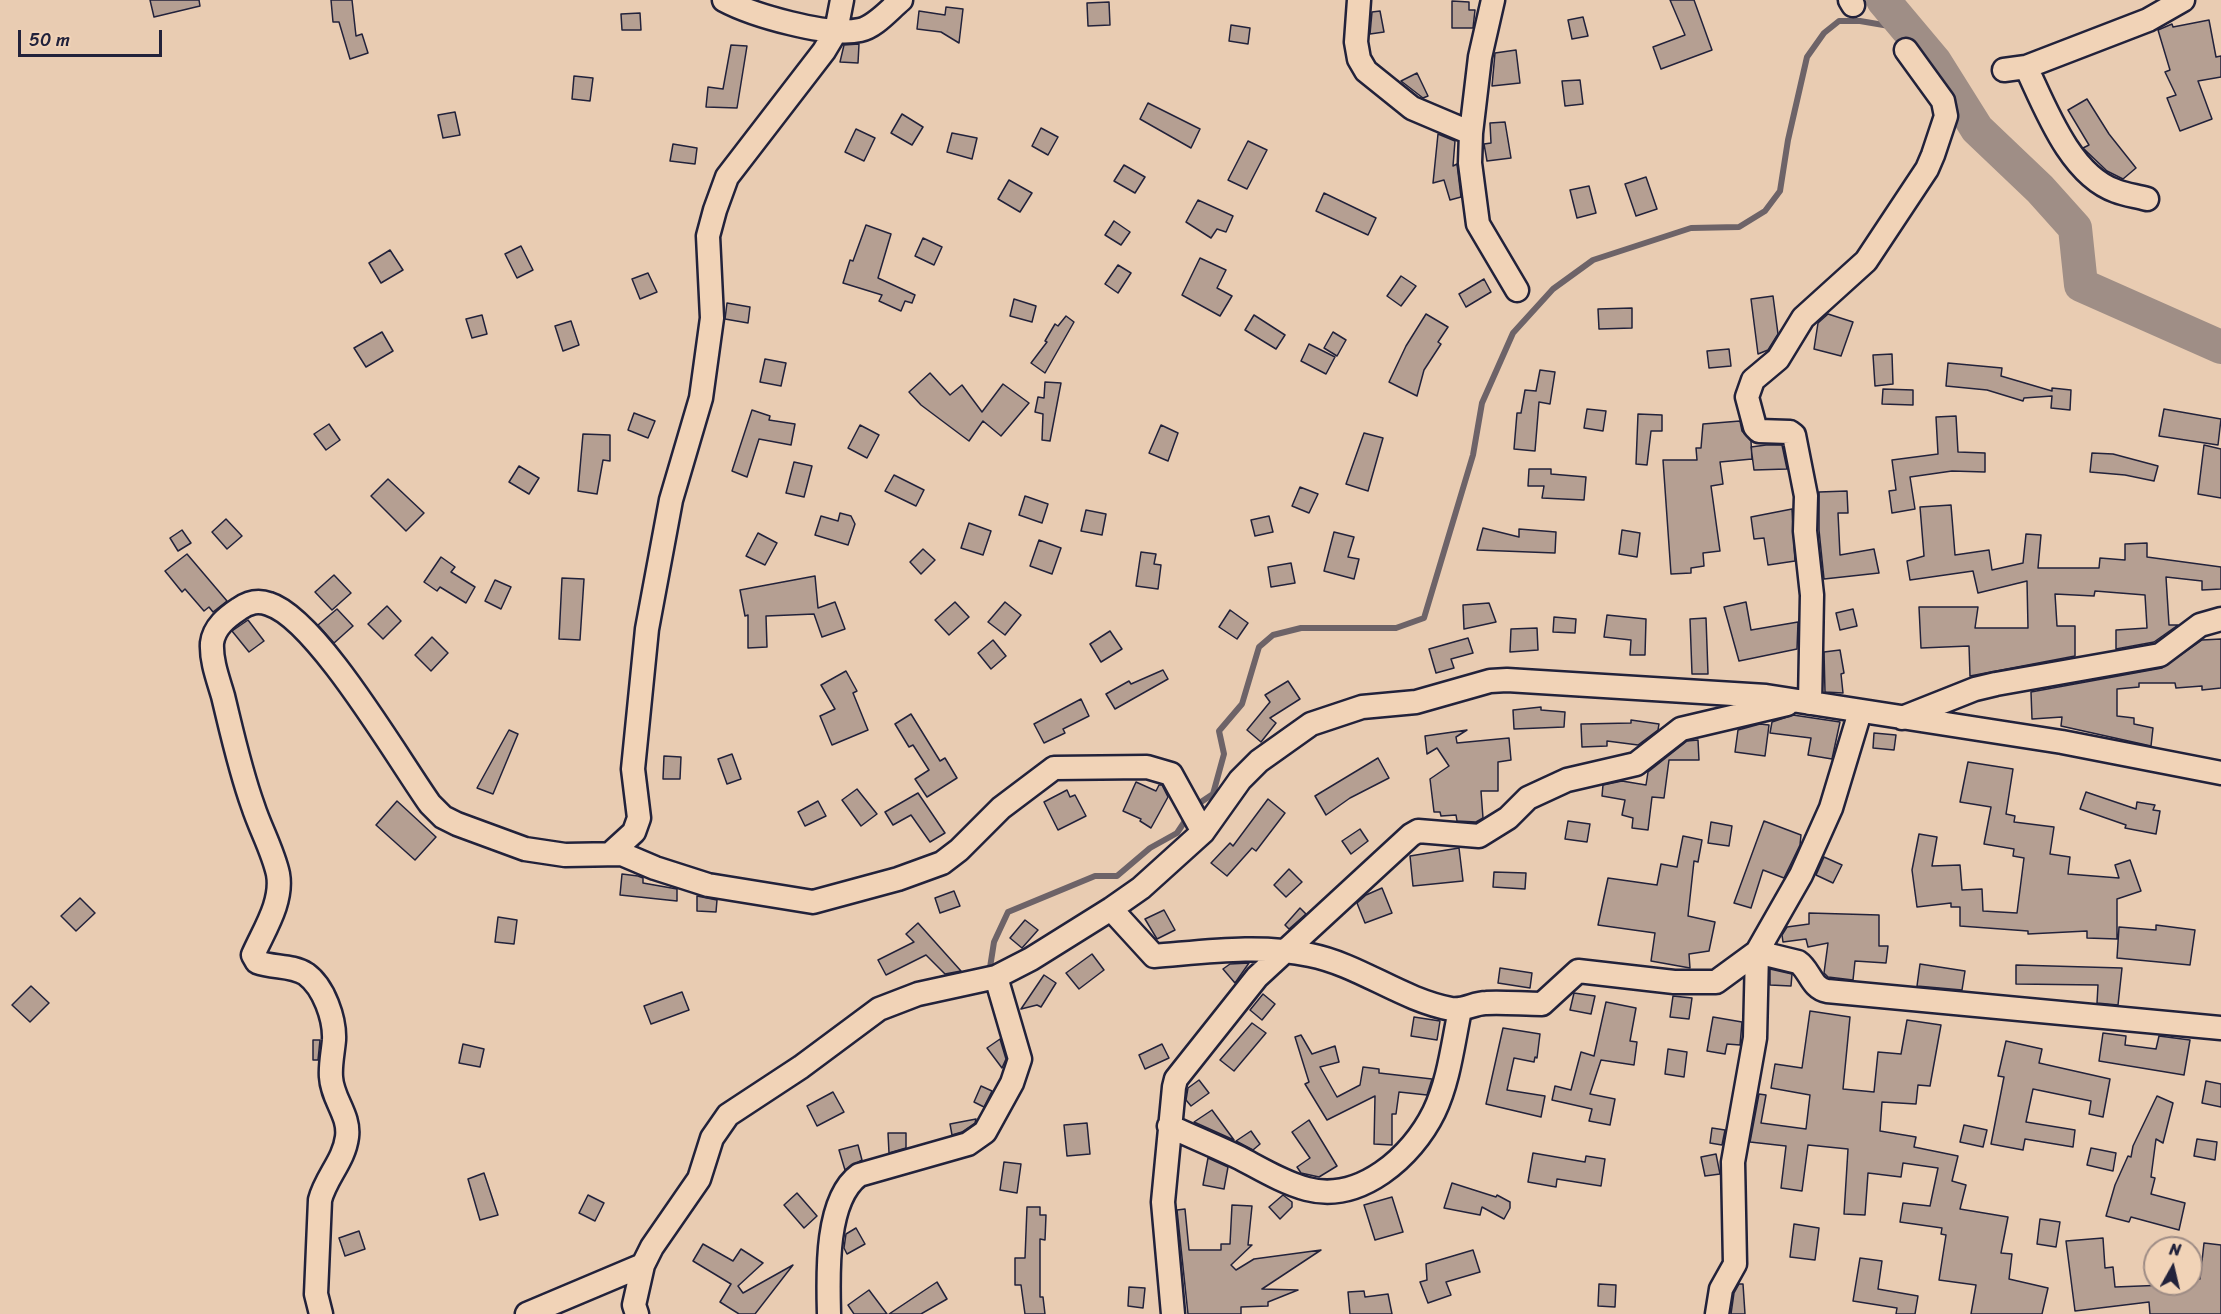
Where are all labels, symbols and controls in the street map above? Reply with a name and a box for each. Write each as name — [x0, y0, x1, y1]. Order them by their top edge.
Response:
scale bar — [21, 18, 165, 56]
text: 50 m — [29, 24, 70, 56]
text: N — [2168, 1235, 2183, 1265]
north arrow — [2143, 1236, 2203, 1296]

